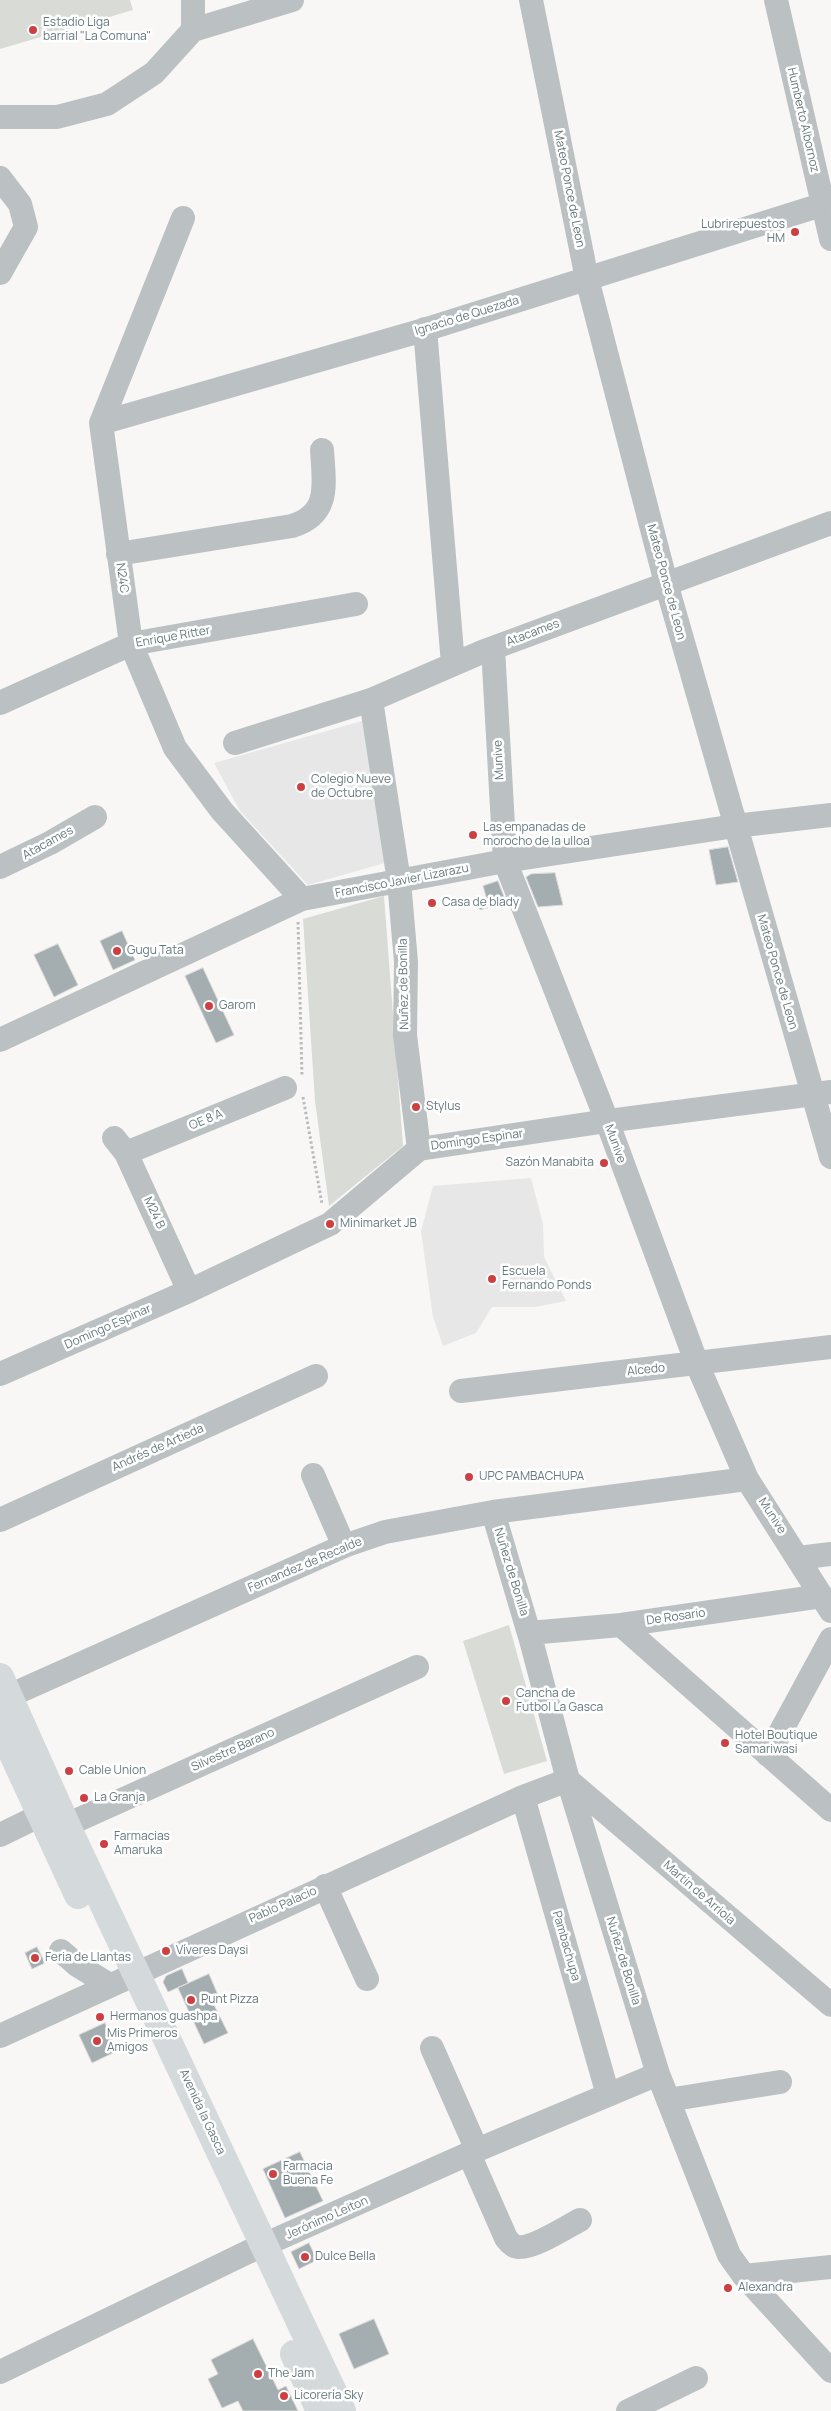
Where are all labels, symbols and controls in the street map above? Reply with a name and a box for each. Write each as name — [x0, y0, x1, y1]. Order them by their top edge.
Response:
place label: Estadio Liga barrial "La Comuna" — [43, 16, 151, 44]
marker: Estadio Liga barrial "La Comuna" — [27, 24, 39, 36]
street label: Humberto Albornoz — [784, 66, 822, 174]
street label: Mateo Ponce de Leon — [551, 129, 587, 249]
place label: Lubrirepuestos HM — [701, 218, 785, 246]
marker: Lubrirepuestos HM — [789, 226, 801, 238]
street label: Ignacio de Quezada — [413, 293, 521, 339]
street label: Mateo Ponce de Leon — [644, 523, 688, 641]
street label: N24C — [113, 562, 131, 594]
street label: Atacames — [504, 616, 562, 650]
street label: Enrique Ritter — [135, 623, 211, 651]
street label: Munive — [491, 740, 507, 780]
place label: Colegio Nueve de Octubre — [311, 773, 391, 801]
marker: Colegio Nueve de Octubre — [295, 781, 307, 793]
place label: Las empanadas de morocho de la ulloa — [483, 821, 590, 849]
street label: Atacames — [20, 823, 76, 863]
marker: Las empanadas de morocho de la ulloa — [467, 829, 479, 841]
street label: Francisco Javier Lizarazu — [334, 861, 470, 901]
place label: Casa de blady — [442, 896, 519, 910]
marker: Casa de blady — [426, 897, 438, 909]
street label: Mateo Ponce de Leon — [754, 913, 800, 1031]
street label: Nuñez de Bonilla — [396, 938, 412, 1030]
place label: Gugu Tata — [127, 944, 184, 958]
marker: Gugu Tata — [111, 945, 123, 957]
place label: Garom — [219, 999, 256, 1013]
marker: Garom — [203, 1000, 215, 1012]
place label: Stylus — [426, 1100, 461, 1114]
marker: Stylus — [410, 1101, 422, 1113]
street label: OE 8 A — [187, 1107, 225, 1133]
street label: Munive — [601, 1123, 629, 1165]
street label: Domingo Espinar — [430, 1126, 524, 1154]
place label: Sazón Manabita — [506, 1156, 594, 1170]
marker: Sazón Manabita — [598, 1157, 610, 1169]
street label: M24 B — [140, 1195, 168, 1231]
place label: Minimarket JB — [340, 1217, 417, 1231]
marker: Minimarket JB — [324, 1218, 336, 1230]
place label: Escuela Fernando Ponds — [502, 1265, 591, 1293]
marker: Escuela Fernando Ponds — [486, 1273, 498, 1285]
street label: Domingo Espinar — [63, 1302, 153, 1352]
street label: Alcedo — [626, 1361, 666, 1379]
street label: Andrés de Artieda — [110, 1421, 206, 1475]
place label: UPC PAMBACHUPA — [479, 1470, 584, 1484]
marker: UPC PAMBACHUPA — [463, 1471, 475, 1483]
street label: Munive — [755, 1495, 789, 1537]
street label: Nuñez de Bonilla — [491, 1526, 531, 1618]
street label: Fernandez de Recalde — [246, 1534, 364, 1596]
street label: De Rosario — [646, 1606, 706, 1628]
place label: Cancha de Futbol La Gasca — [516, 1687, 603, 1715]
marker: Cancha de Futbol La Gasca — [500, 1695, 512, 1707]
street label: Silvestre Barano — [189, 1725, 277, 1775]
place label: Hotel Boutique Samariwasi — [735, 1729, 818, 1757]
marker: Hotel Boutique Samariwasi — [719, 1737, 731, 1749]
place label: Cable Union — [79, 1764, 146, 1778]
marker: Cable Union — [63, 1765, 75, 1777]
place label: La Granja — [94, 1791, 145, 1805]
marker: La Granja — [78, 1792, 90, 1804]
place label: Farmacias Amaruka — [114, 1830, 170, 1858]
marker: Farmacias Amaruka — [98, 1838, 110, 1850]
street label: Martin de Arriola — [660, 1858, 738, 1928]
street label: Pablo Palacio — [247, 1884, 319, 1926]
street label: Pambachupa — [549, 1909, 583, 1983]
street label: Nuñez de Bonilla — [603, 1915, 643, 2007]
place label: Víveres Daysi — [176, 1944, 248, 1958]
marker: Víveres Daysi — [160, 1945, 172, 1957]
place label: Feria de Llantas — [45, 1951, 131, 1965]
marker: Feria de Llantas — [29, 1952, 41, 1964]
place label: Punt Pizza — [201, 1993, 259, 2007]
marker: Punt Pizza — [185, 1994, 197, 2006]
place label: Hermanos guashpa — [110, 2010, 217, 2024]
marker: Hermanos guashpa — [94, 2011, 106, 2023]
place label: Mis Primeros Amigos — [107, 2027, 178, 2055]
marker: Mis Primeros Amigos — [91, 2035, 103, 2047]
street label: Avenida la Gasca — [176, 2067, 228, 2157]
place label: Farmacia Buena Fe — [283, 2160, 333, 2188]
marker: Farmacia Buena Fe — [267, 2168, 279, 2180]
street label: Jerónimo Leiton — [284, 2193, 370, 2243]
place label: Dulce Bella — [315, 2250, 376, 2264]
marker: Dulce Bella — [299, 2251, 311, 2263]
place label: Alexandra — [738, 2281, 793, 2295]
marker: Alexandra — [722, 2282, 734, 2294]
place label: The Jam — [268, 2367, 314, 2381]
marker: The Jam — [252, 2368, 264, 2380]
place label: Licorería Sky — [294, 2389, 364, 2403]
marker: Licorería Sky — [278, 2390, 290, 2402]

